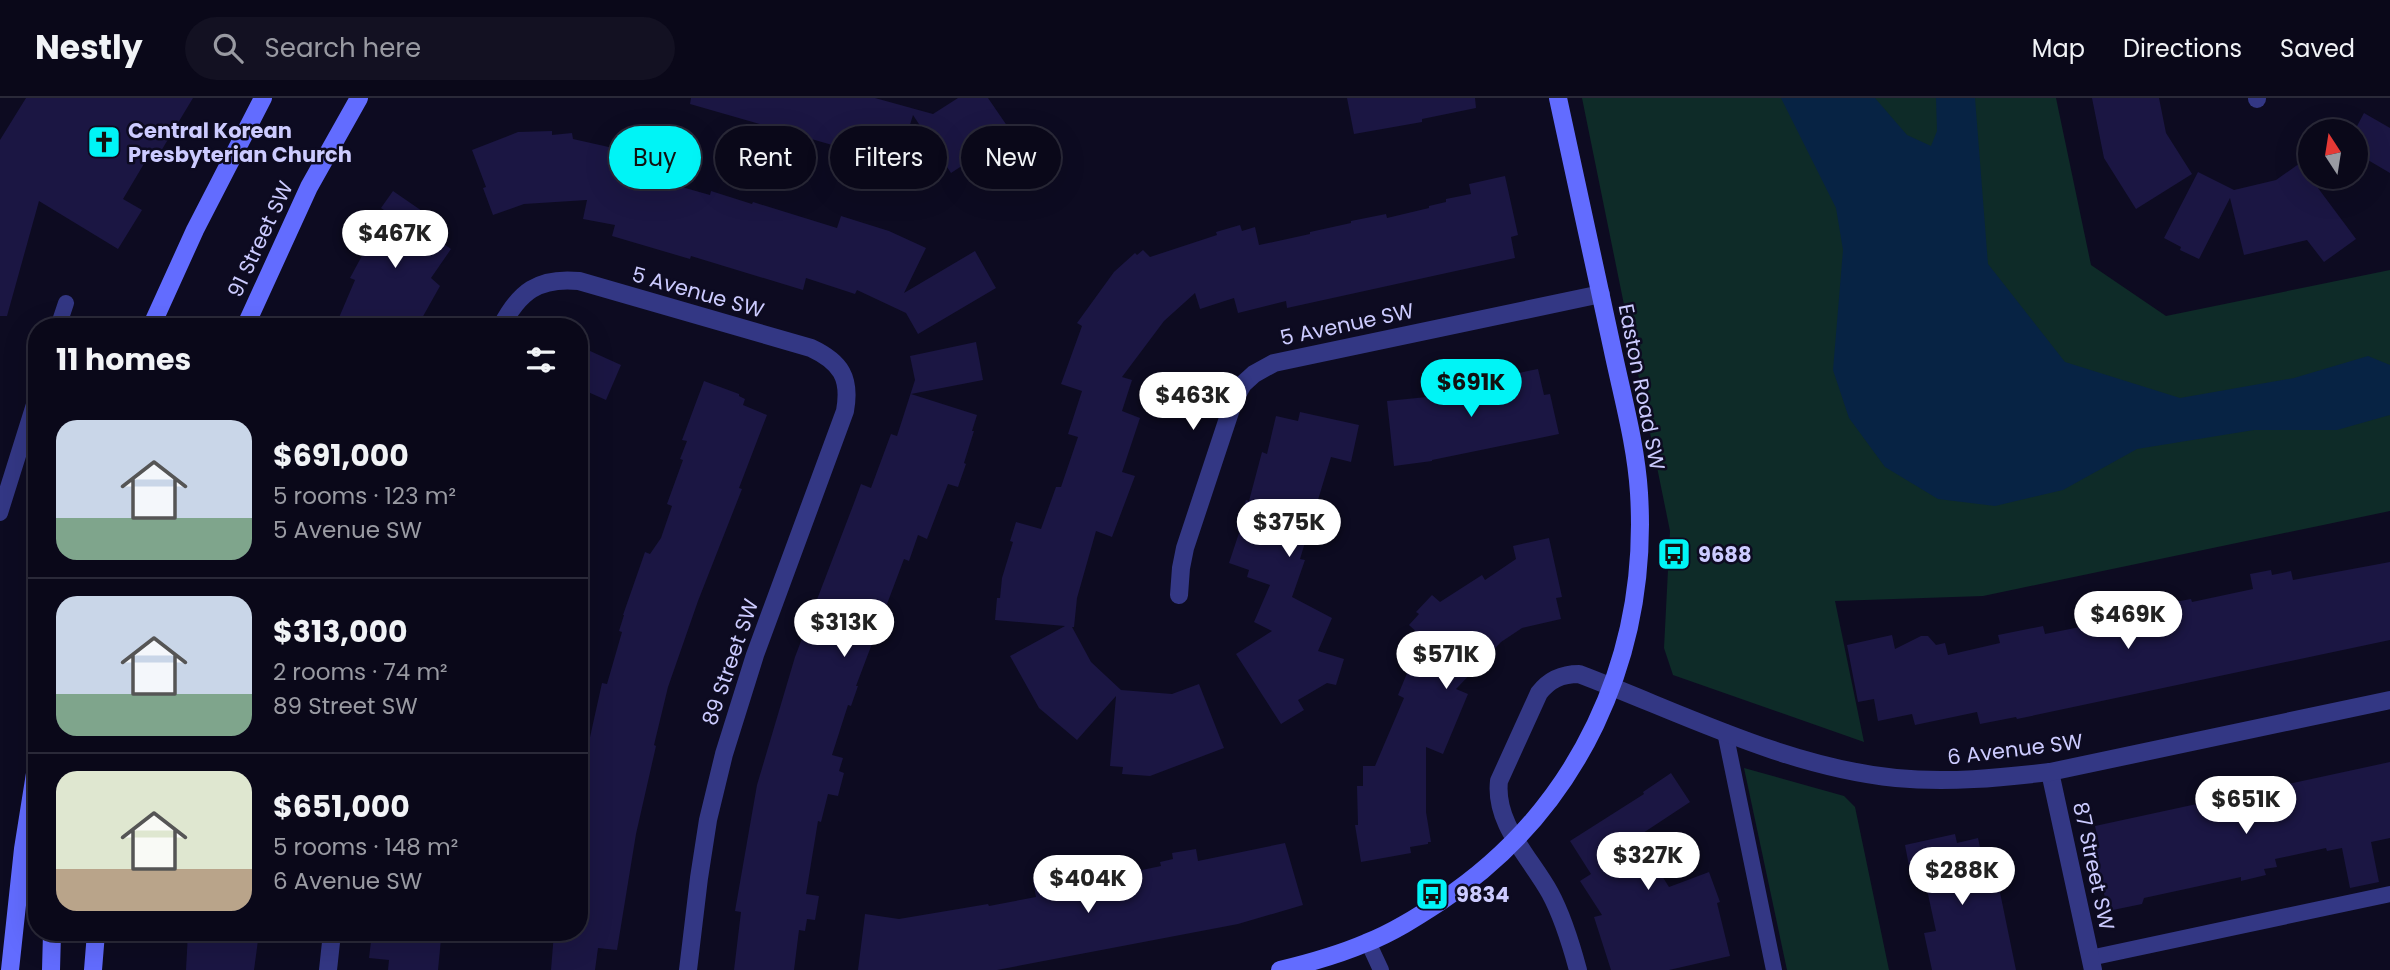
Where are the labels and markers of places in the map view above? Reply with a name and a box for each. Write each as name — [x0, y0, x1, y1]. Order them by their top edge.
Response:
place label: Central Korean Presbyterian Church — [128, 116, 352, 169]
church icon: Central Korean Presbyterian Church — [85, 123, 123, 161]
pin: $467K — [346, 211, 444, 270]
pin: $691K — [1422, 360, 1520, 419]
pin: $463K — [1144, 372, 1242, 432]
pin: $375K — [1240, 500, 1338, 559]
bus stop icon: 9688 — [1655, 535, 1693, 573]
place label: 9688 — [1698, 540, 1752, 569]
pin: $469K — [2079, 592, 2177, 651]
pin: $313K — [795, 600, 893, 659]
pin: $571K — [1397, 632, 1495, 691]
pin: $651K — [2197, 776, 2295, 836]
pin: $327K — [1599, 832, 1697, 892]
pin: $288K — [1913, 848, 2011, 907]
pin: $404K — [1039, 856, 1137, 915]
bus stop icon: 9834 — [1413, 875, 1451, 913]
place label: 9834 — [1456, 880, 1509, 909]

